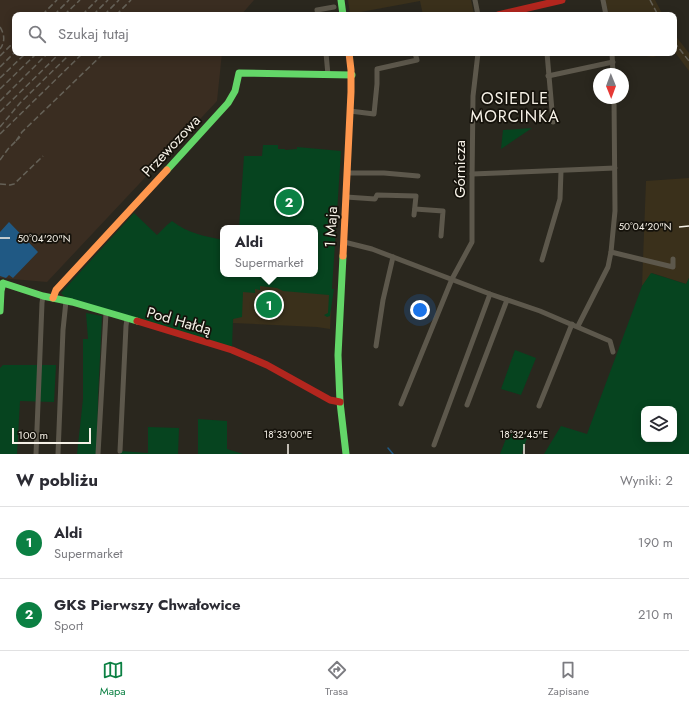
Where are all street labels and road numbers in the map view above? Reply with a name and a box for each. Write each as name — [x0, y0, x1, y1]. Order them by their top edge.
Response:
street label: Przewozowa — [136, 110, 206, 182]
street label: Górnicza — [449, 140, 471, 198]
street label: 1 Maja — [319, 206, 343, 248]
street label: Pod Hałdą — [144, 301, 214, 341]

